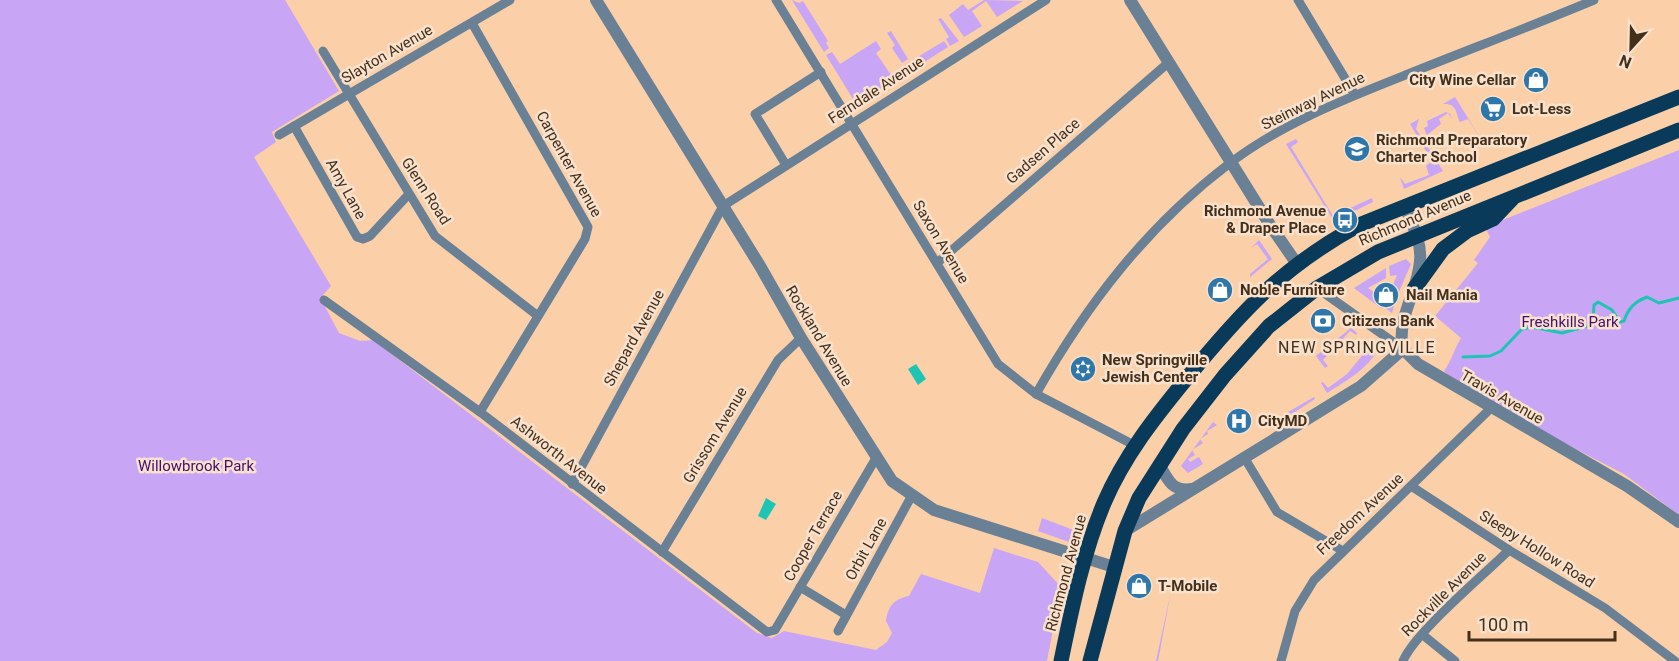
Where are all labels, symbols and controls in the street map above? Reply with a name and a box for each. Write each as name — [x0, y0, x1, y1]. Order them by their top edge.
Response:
north arrow — [1601, 18, 1661, 78]
street label: Slayton Avenue — [338, 21, 436, 87]
text: N — [1617, 51, 1634, 72]
street label: Ferndale Avenue — [825, 52, 927, 128]
shop icon: City Wine Cellar — [1521, 65, 1551, 95]
street label: Steinway Avenue — [1258, 68, 1368, 134]
place label: City Wine Cellar — [1409, 71, 1516, 89]
supermarket icon: Lot-Less — [1478, 94, 1508, 124]
place label: Lot-Less — [1512, 100, 1571, 118]
street label: Carpenter Avenue — [532, 108, 606, 220]
street label: Gadsen Place — [1003, 114, 1084, 188]
place label: Richmond Preparatory Charter School — [1376, 131, 1528, 166]
school or university icon: Richmond Preparatory Charter School — [1342, 134, 1372, 164]
street label: Glenn Road — [398, 154, 454, 228]
street label: Amy Lane — [322, 156, 370, 222]
street label: Richmond Avenue — [1356, 186, 1474, 250]
street label: Saxon Avenue — [909, 197, 973, 287]
place label: Richmond Avenue & Draper Place — [1204, 202, 1326, 237]
bus stop icon: Richmond Avenue & Draper Place — [1330, 205, 1360, 235]
shop icon: Noble Furniture — [1205, 275, 1235, 305]
shop icon: Nail Mania — [1371, 280, 1401, 310]
place label: Noble Furniture — [1240, 281, 1345, 299]
street label: Rockland Avenue — [782, 282, 856, 390]
street label: Shepard Avenue — [600, 286, 668, 390]
place label: Nail Mania — [1406, 286, 1478, 304]
bank icon: Citizens Bank — [1308, 306, 1338, 336]
place label: Citizens Bank — [1342, 312, 1435, 330]
park label: Freshkills Park — [1521, 313, 1619, 331]
district label: NEW SPRINGVILLE — [1278, 338, 1436, 357]
place label: New Springville Jewish Center — [1102, 351, 1207, 386]
synagogue icon: New Springville Jewish Center — [1068, 354, 1098, 384]
street label: Travis Avenue — [1457, 366, 1547, 428]
street label: Grissom Avenue — [679, 384, 751, 486]
hospital icon: CityMD — [1224, 406, 1254, 436]
street label: Ashworth Avenue — [507, 412, 611, 498]
place label: CityMD — [1258, 412, 1308, 430]
park label: Willowbrook Park — [138, 457, 254, 475]
street label: Freedom Avenue — [1313, 469, 1407, 559]
street label: Cooper Terrace — [780, 487, 846, 585]
street label: Sleepy Hollow Road — [1476, 506, 1598, 592]
street label: Richmond Avenue — [1042, 513, 1090, 633]
street label: Orbit Lane — [842, 515, 891, 583]
street label: Rockville Avenue — [1398, 548, 1490, 640]
shop icon: T-Mobile — [1124, 571, 1154, 601]
place label: T-Mobile — [1158, 577, 1217, 595]
scale bar — [1469, 604, 1614, 642]
text: 100 m — [1478, 614, 1529, 635]

